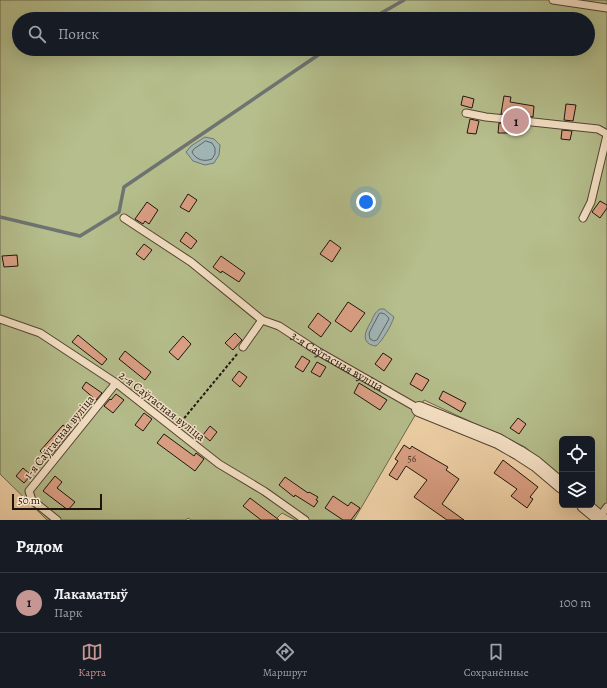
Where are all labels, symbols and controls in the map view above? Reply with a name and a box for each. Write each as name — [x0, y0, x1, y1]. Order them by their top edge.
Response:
search box — [12, 12, 595, 56]
icon: search — [26, 23, 48, 45]
text: Поиск — [58, 24, 99, 44]
pin: 1 — [503, 106, 529, 136]
your location — [356, 192, 376, 212]
street label: 3-я Саўгасная вуліца — [288, 328, 387, 395]
street label: 2-я Саўгасная вуліца — [115, 367, 209, 445]
street label: 1-я Саўгасная вуліца — [20, 391, 98, 482]
map controls — [559, 436, 595, 508]
button: locate — [559, 436, 595, 472]
house number: 56 — [408, 452, 417, 465]
button: layers — [559, 472, 595, 508]
scale bar — [12, 492, 102, 511]
text: 50 m — [18, 493, 40, 508]
text: Рядом — [16, 535, 63, 558]
text: Лакаматыў — [54, 584, 128, 604]
text: 1 — [27, 594, 31, 611]
text: 100 m — [559, 594, 591, 611]
text: Парк — [54, 604, 83, 621]
tab: Карта — [78, 641, 106, 680]
tab: Маршрут — [263, 641, 307, 680]
tab: Сохранённые — [464, 641, 529, 680]

